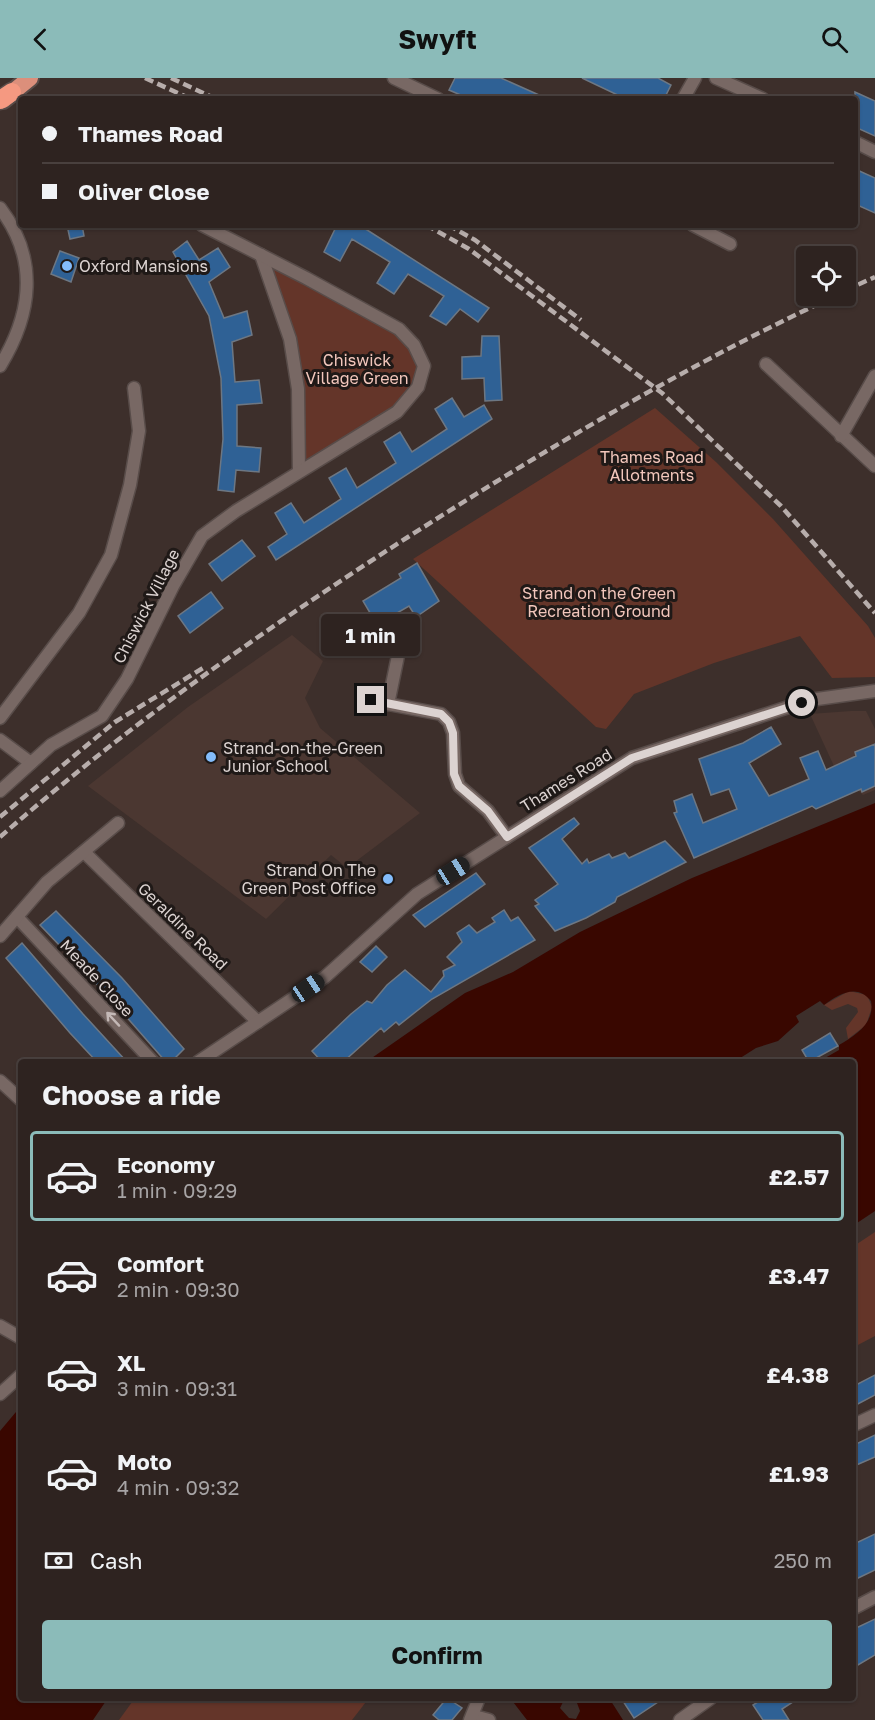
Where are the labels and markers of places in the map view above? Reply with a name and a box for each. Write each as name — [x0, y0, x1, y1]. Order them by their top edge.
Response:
place label: Oxford Mansions — [79, 256, 208, 276]
marker: Oxford Mansions — [60, 259, 74, 273]
place label: Strand-on-the-Green Junior School — [223, 738, 383, 776]
marker: Strand-on-the-Green Junior School — [204, 750, 218, 764]
place label: Strand On The Green Post Office — [241, 860, 376, 898]
marker: Strand On The Green Post Office — [381, 872, 395, 886]

